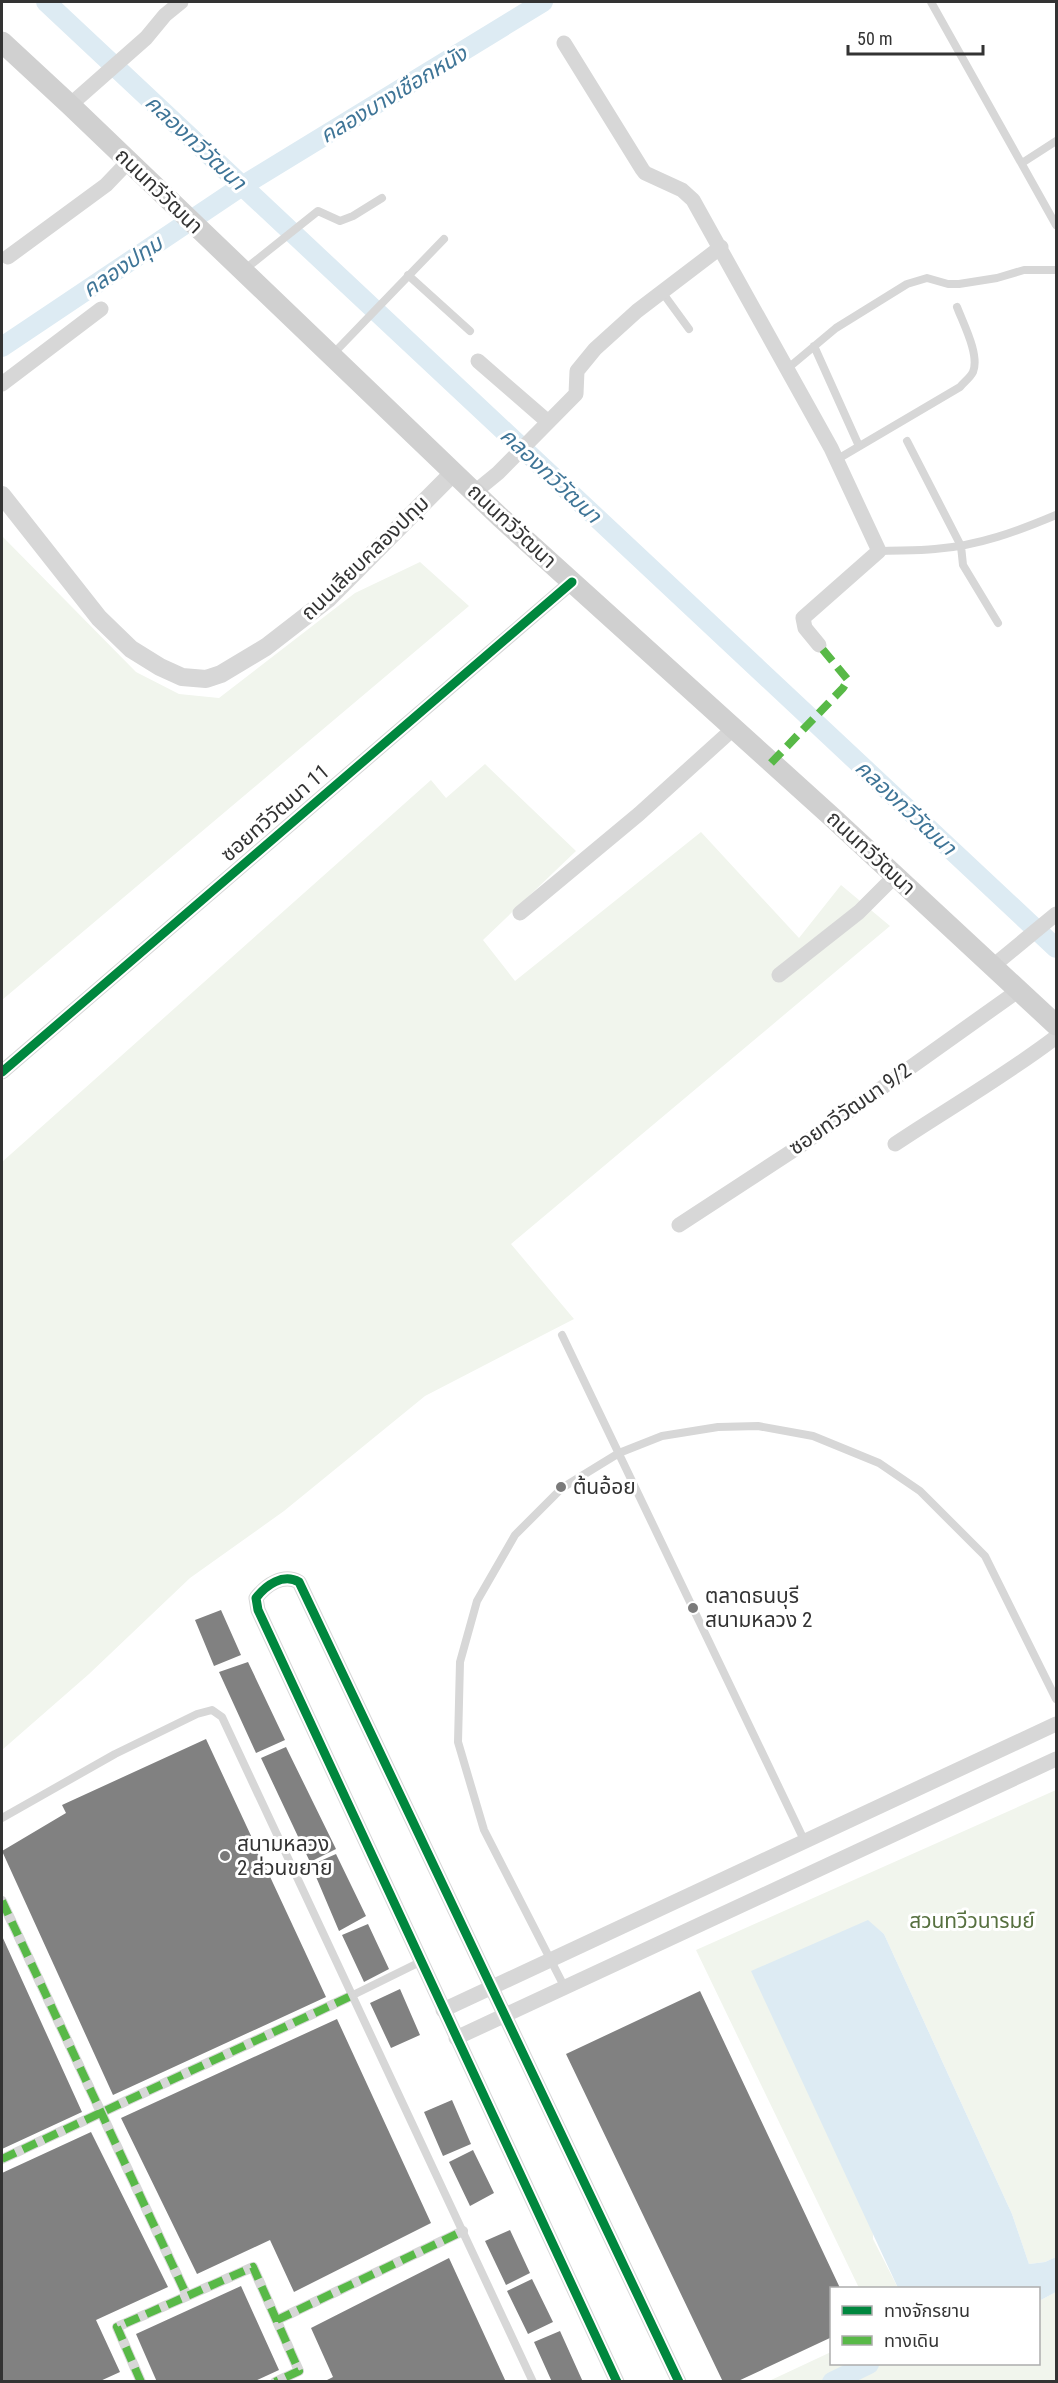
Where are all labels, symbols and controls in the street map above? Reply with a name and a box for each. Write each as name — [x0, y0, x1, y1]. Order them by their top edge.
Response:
scale bar — [848, 18, 983, 56]
text: 50 m — [857, 28, 892, 49]
water label: คลองบางเชือกหนัง — [315, 40, 472, 148]
water label: คลองทวีวัฒนา — [140, 90, 252, 196]
street label: ถนนทวีวัฒนา — [110, 143, 208, 239]
water label: คลองปทุม — [78, 230, 169, 303]
water label: คลองทวีวัฒนา — [495, 423, 607, 529]
street label: ถนนทวีวัฒนา — [463, 479, 561, 573]
street label: ถนนเลียบคลองปทุม — [296, 491, 435, 626]
water label: คลองทวีวัฒนา — [850, 755, 962, 861]
street label: ซอยทวีวัฒนา 11 — [216, 759, 334, 867]
street label: ถนนทวีวัฒนา — [822, 806, 920, 900]
street label: ซอยทวีวัฒนา 9/2 — [784, 1058, 916, 1160]
place label: ต้นอ้อย — [573, 1475, 636, 1499]
marker: ต้นอ้อย — [554, 1480, 568, 1494]
place label: ตลาดธนบุรี สนามหลวง 2 — [705, 1584, 812, 1632]
marker: ตลาดธนบุรี สนามหลวง 2 — [686, 1601, 700, 1615]
place label: สนามหลวง 2 ส่วนขยาย — [237, 1832, 332, 1880]
marker: สนามหลวง 2 ส่วนขยาย — [218, 1849, 232, 1863]
park label: สวนทวีวนารมย์ — [909, 1909, 1035, 1933]
legend — [830, 2287, 1040, 2365]
text: ทางจักรยาน — [884, 2300, 970, 2321]
text: ทางเดิน — [884, 2330, 939, 2351]

